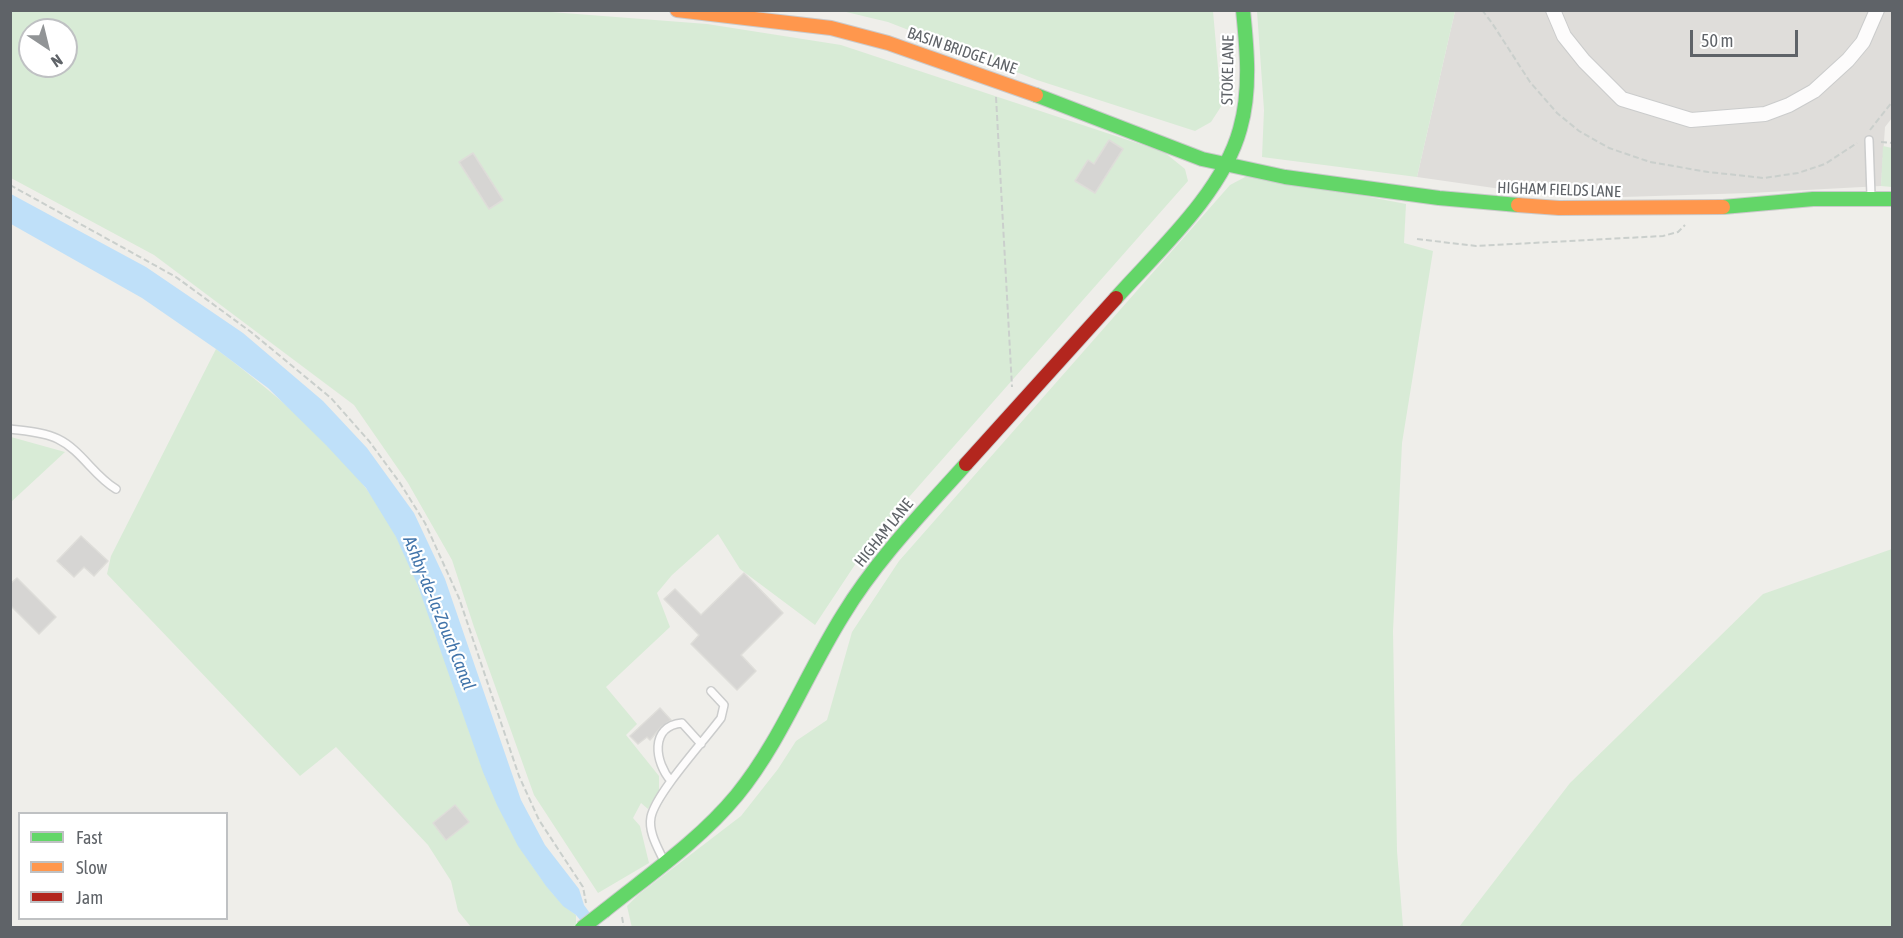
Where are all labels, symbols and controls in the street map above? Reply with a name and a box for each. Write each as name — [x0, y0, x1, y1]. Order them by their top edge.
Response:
north arrow — [18, 18, 78, 78]
scale bar — [1693, 18, 1801, 56]
street label: BASIN BRIDGE LANE — [905, 23, 1019, 79]
text: 50 m — [1701, 30, 1733, 51]
street label: STOKE LANE — [1218, 35, 1238, 105]
text: N — [48, 51, 66, 71]
street label: HIGHAM FIELDS LANE — [1497, 178, 1621, 202]
street label: HIGHAM LANE — [851, 495, 917, 571]
water label: Ashby-de-la-Zouch Canal — [398, 533, 480, 693]
legend — [18, 812, 228, 920]
text: Fast — [76, 827, 103, 848]
text: Slow — [76, 857, 107, 878]
text: Jam — [76, 887, 103, 908]

